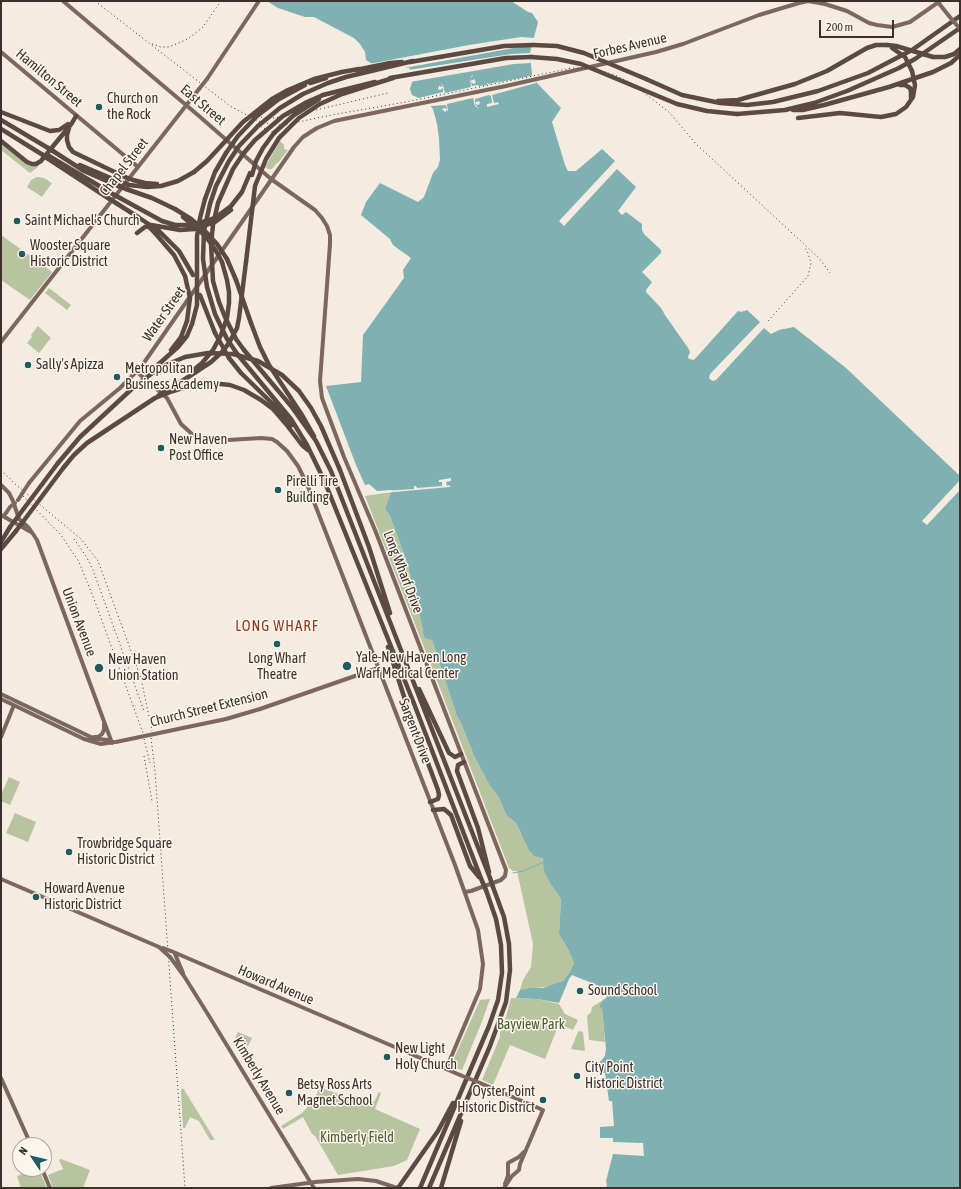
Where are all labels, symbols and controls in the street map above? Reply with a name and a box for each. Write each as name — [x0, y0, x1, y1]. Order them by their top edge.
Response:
scale bar — [821, 12, 896, 38]
text: 200 m — [826, 20, 853, 34]
street label: Forbes Avenue — [592, 29, 668, 63]
street label: Hamilton Street — [12, 45, 86, 111]
street label: East Street — [177, 81, 229, 129]
place label: Church on the Rock — [107, 91, 158, 124]
marker: Church on the Rock — [94, 102, 104, 112]
street label: Chapel Street — [96, 135, 152, 199]
place label: Saint Michael's Church — [25, 213, 140, 229]
marker: Saint Michael's Church — [12, 216, 22, 226]
place label: Wooster Square Historic District — [30, 238, 110, 270]
marker: Wooster Square Historic District — [17, 249, 27, 259]
street label: Water Street — [139, 283, 189, 345]
place label: Sally's Apizza — [36, 357, 104, 373]
marker: Sally's Apizza — [23, 360, 33, 370]
place label: Metropolitan Business Academy — [125, 361, 219, 394]
marker: Metropolitan Business Academy — [112, 372, 122, 382]
place label: New Haven Post Office — [169, 432, 227, 464]
marker: New Haven Post Office — [156, 443, 166, 453]
place label: Pirelli Tire Building — [286, 474, 338, 506]
marker: Pirelli Tire Building — [273, 485, 283, 495]
street label: Long Wharf Drive — [380, 528, 426, 616]
street label: Union Avenue — [58, 585, 100, 659]
district label: LONG WHARF — [235, 617, 319, 635]
marker: Long Wharf Theatre — [272, 639, 282, 649]
place label: Yale-New Haven Long Warf Medical Center — [356, 650, 466, 682]
place label: Long Wharf Theatre — [248, 651, 306, 684]
place label: New Haven Union Station — [108, 652, 179, 684]
marker: Yale-New Haven Long Warf Medical Center — [341, 660, 353, 672]
marker: New Haven Union Station — [93, 662, 105, 674]
street label: Church Street Extension — [148, 685, 270, 731]
street label: Sargent Drive — [395, 696, 435, 766]
place label: Trowbridge Square Historic District — [77, 836, 172, 868]
marker: Trowbridge Square Historic District — [64, 847, 74, 857]
place label: Howard Avenue Historic District — [44, 881, 125, 914]
marker: Howard Avenue Historic District — [31, 892, 41, 902]
street label: Howard Avenue — [236, 961, 316, 1009]
place label: Sound School — [588, 983, 657, 999]
marker: Sound School — [575, 986, 585, 996]
park label: Bayview Park — [497, 1017, 565, 1033]
street label: Kimberly Avenue — [229, 1034, 289, 1118]
place label: New Light Holy Church — [395, 1041, 457, 1074]
marker: New Light Holy Church — [382, 1052, 392, 1062]
place label: City Point Historic District — [585, 1060, 663, 1092]
marker: City Point Historic District — [572, 1071, 582, 1081]
place label: Betsy Ross Arts Magnet School — [297, 1077, 373, 1110]
place label: Oyster Point Historic District — [457, 1084, 535, 1116]
marker: Betsy Ross Arts Magnet School — [284, 1088, 294, 1098]
marker: Oyster Point Historic District — [538, 1095, 548, 1105]
park label: Kimberly Field — [320, 1130, 394, 1146]
north arrow — [12, 1137, 52, 1177]
text: N — [16, 1145, 30, 1157]

